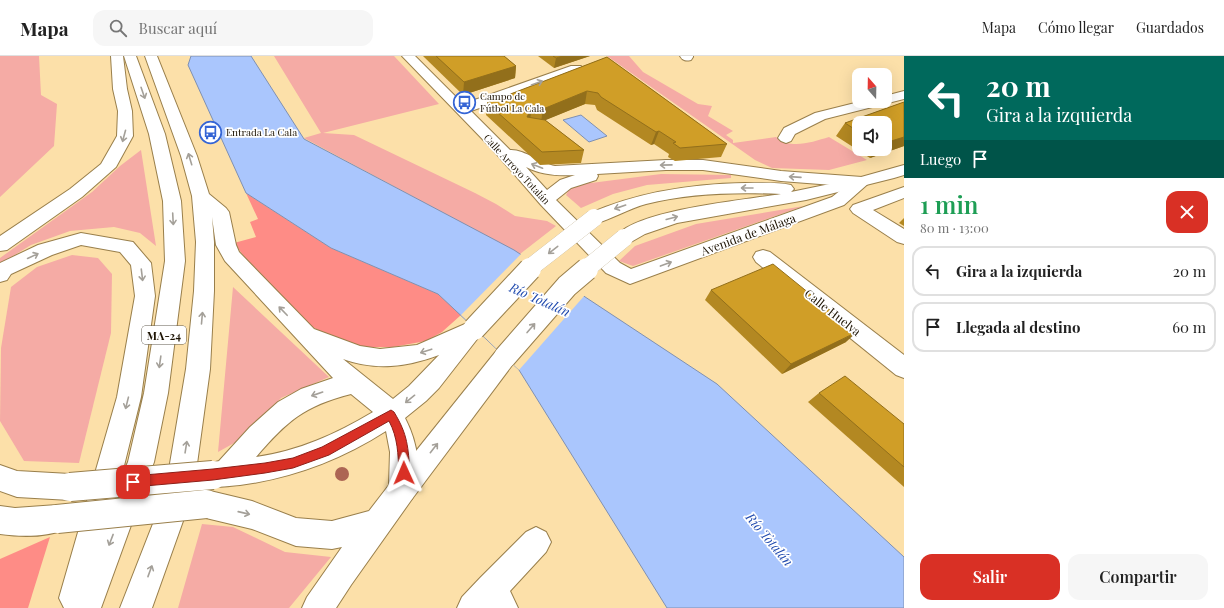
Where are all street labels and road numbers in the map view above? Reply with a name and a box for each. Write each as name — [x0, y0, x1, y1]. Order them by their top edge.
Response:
street label: Calle Arroyo Totalán — [481, 131, 553, 207]
street label: Avenida de Málaga — [697, 209, 798, 259]
street label: Calle Huelva — [802, 285, 864, 339]
road number: MA-24 — [142, 326, 186, 344]

